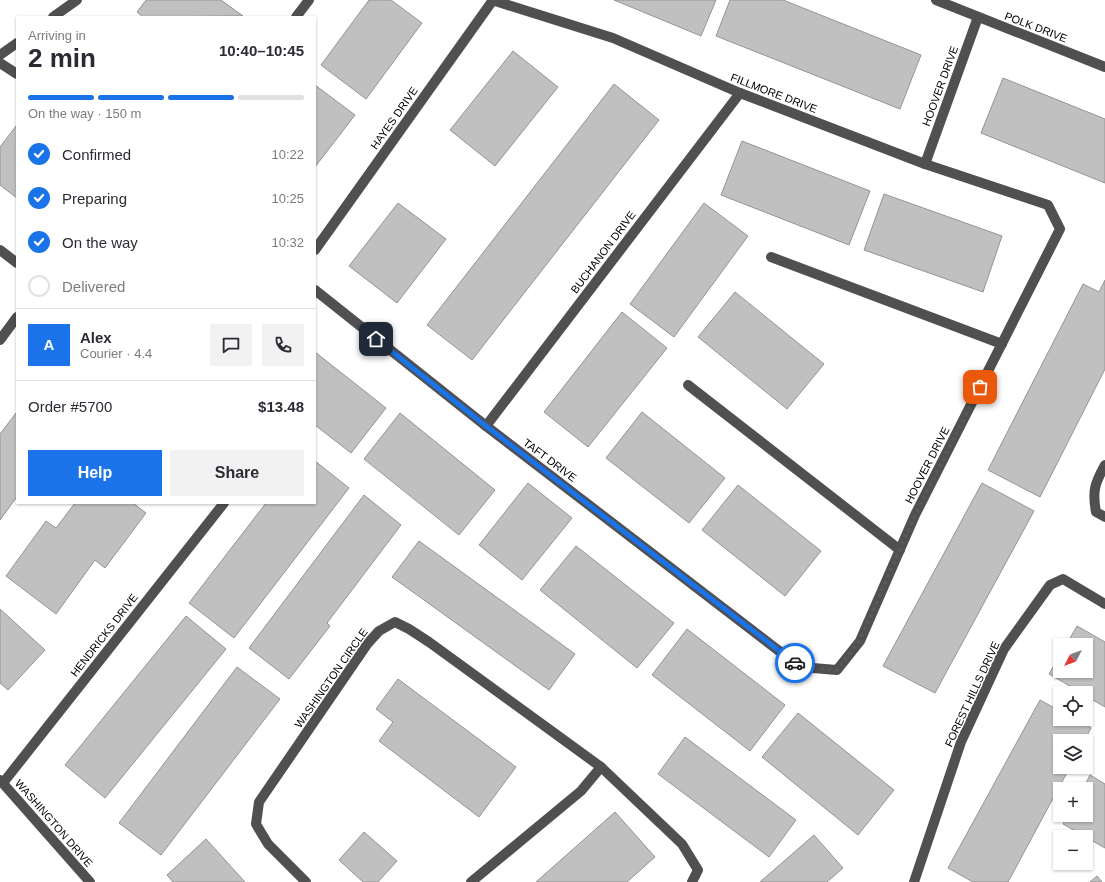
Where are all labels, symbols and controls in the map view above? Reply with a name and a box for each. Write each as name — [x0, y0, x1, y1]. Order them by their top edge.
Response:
street label: POLK DRIVE — [1003, 10, 1069, 44]
text: Arriving in — [28, 28, 86, 43]
text: 10:40–10:45 — [219, 42, 304, 59]
text: 2 min — [28, 43, 96, 73]
street label: HOOVER DRIVE — [920, 44, 960, 128]
street label: FILLMORE DRIVE — [729, 71, 819, 115]
street label: HAYES DRIVE — [368, 85, 420, 151]
text: On the way · 150 m — [28, 106, 141, 121]
icon: check — [28, 143, 50, 165]
text: Confirmed — [62, 146, 131, 163]
text: 10:22 — [271, 147, 304, 162]
icon: check — [28, 187, 50, 209]
text: Preparing — [62, 190, 127, 207]
text: 10:25 — [271, 191, 304, 206]
street label: BUCHANON DRIVE — [568, 209, 638, 295]
icon: check — [28, 231, 50, 253]
text: On the way — [62, 234, 138, 251]
text: 10:32 — [271, 235, 304, 250]
text: Delivered — [62, 278, 125, 295]
pin — [359, 322, 393, 356]
button: chat — [210, 324, 252, 366]
button: phone — [262, 324, 304, 366]
icon: home — [365, 328, 387, 350]
text: Alex — [80, 329, 112, 346]
text: A — [44, 336, 54, 353]
text: Courier · 4.4 — [80, 346, 152, 361]
pin — [963, 370, 997, 404]
icon: bag — [969, 376, 991, 398]
text: Order #5700 — [28, 398, 112, 415]
text: $13.48 — [258, 398, 304, 415]
street label: HOOVER DRIVE — [903, 425, 951, 505]
street label: TAFT DRIVE — [521, 436, 579, 484]
button: Help — [28, 450, 162, 496]
button: Share — [170, 450, 304, 496]
street label: HENDRICKS DRIVE — [68, 591, 140, 679]
street label: WASHINGTON CIRCLE — [292, 626, 370, 730]
north arrow — [1053, 638, 1093, 678]
map controls — [1053, 638, 1093, 870]
street label: FOREST HILLS DRIVE — [942, 639, 1002, 749]
courier — [775, 643, 815, 683]
icon: car — [784, 652, 806, 674]
button: locate — [1053, 686, 1093, 726]
button: layers — [1053, 734, 1093, 774]
street label: WASHINGTON DRIVE — [13, 777, 95, 869]
button: + — [1053, 782, 1093, 822]
button: − — [1053, 830, 1093, 870]

